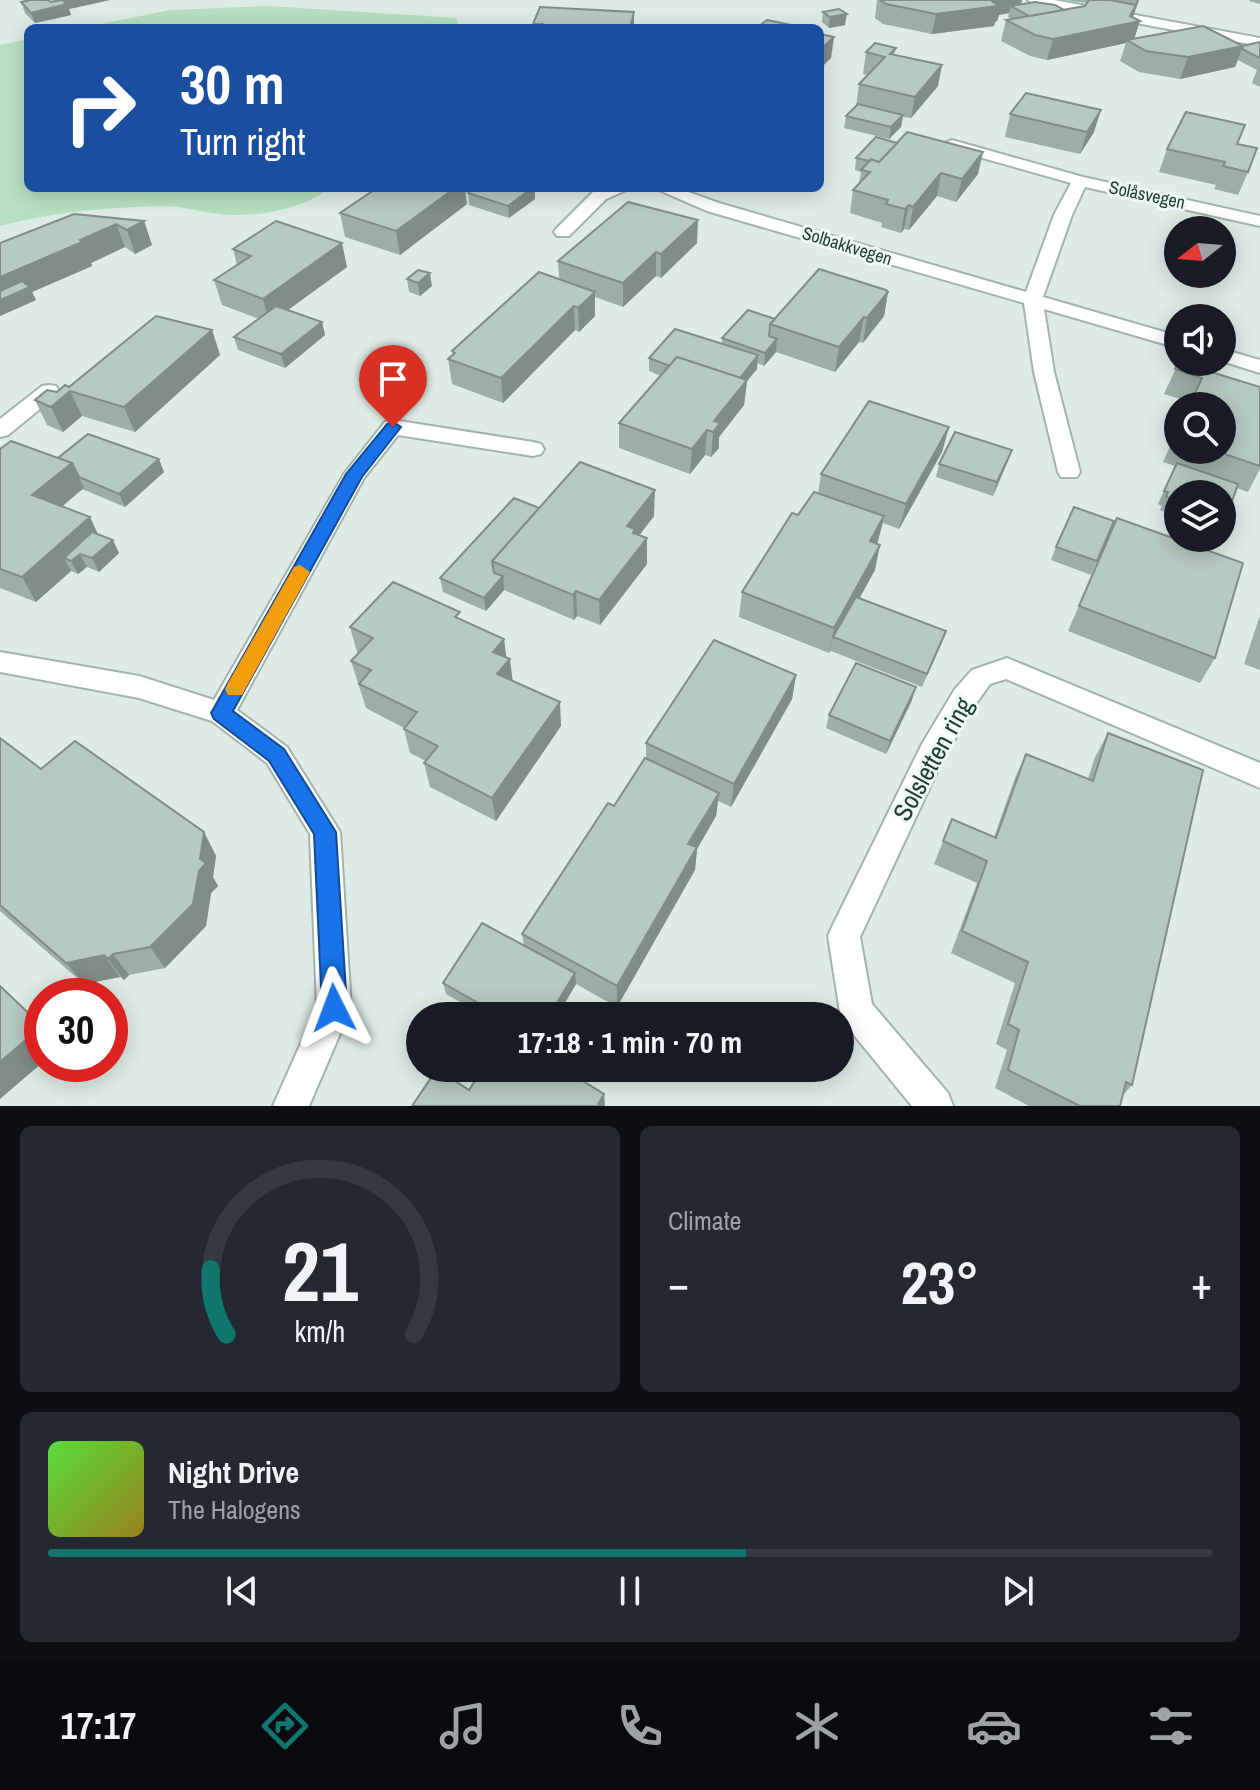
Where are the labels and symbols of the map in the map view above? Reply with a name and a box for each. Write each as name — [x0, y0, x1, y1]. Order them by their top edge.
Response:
street label: Solåsvegen — [1107, 174, 1187, 215]
north arrow — [1164, 216, 1236, 288]
street label: Solbakkvegen — [799, 220, 895, 271]
pin — [359, 345, 427, 427]
street label: Solsletten ring — [884, 691, 981, 827]
position arrow — [292, 966, 376, 1050]
speed limit sign: 30 — [24, 978, 128, 1082]

